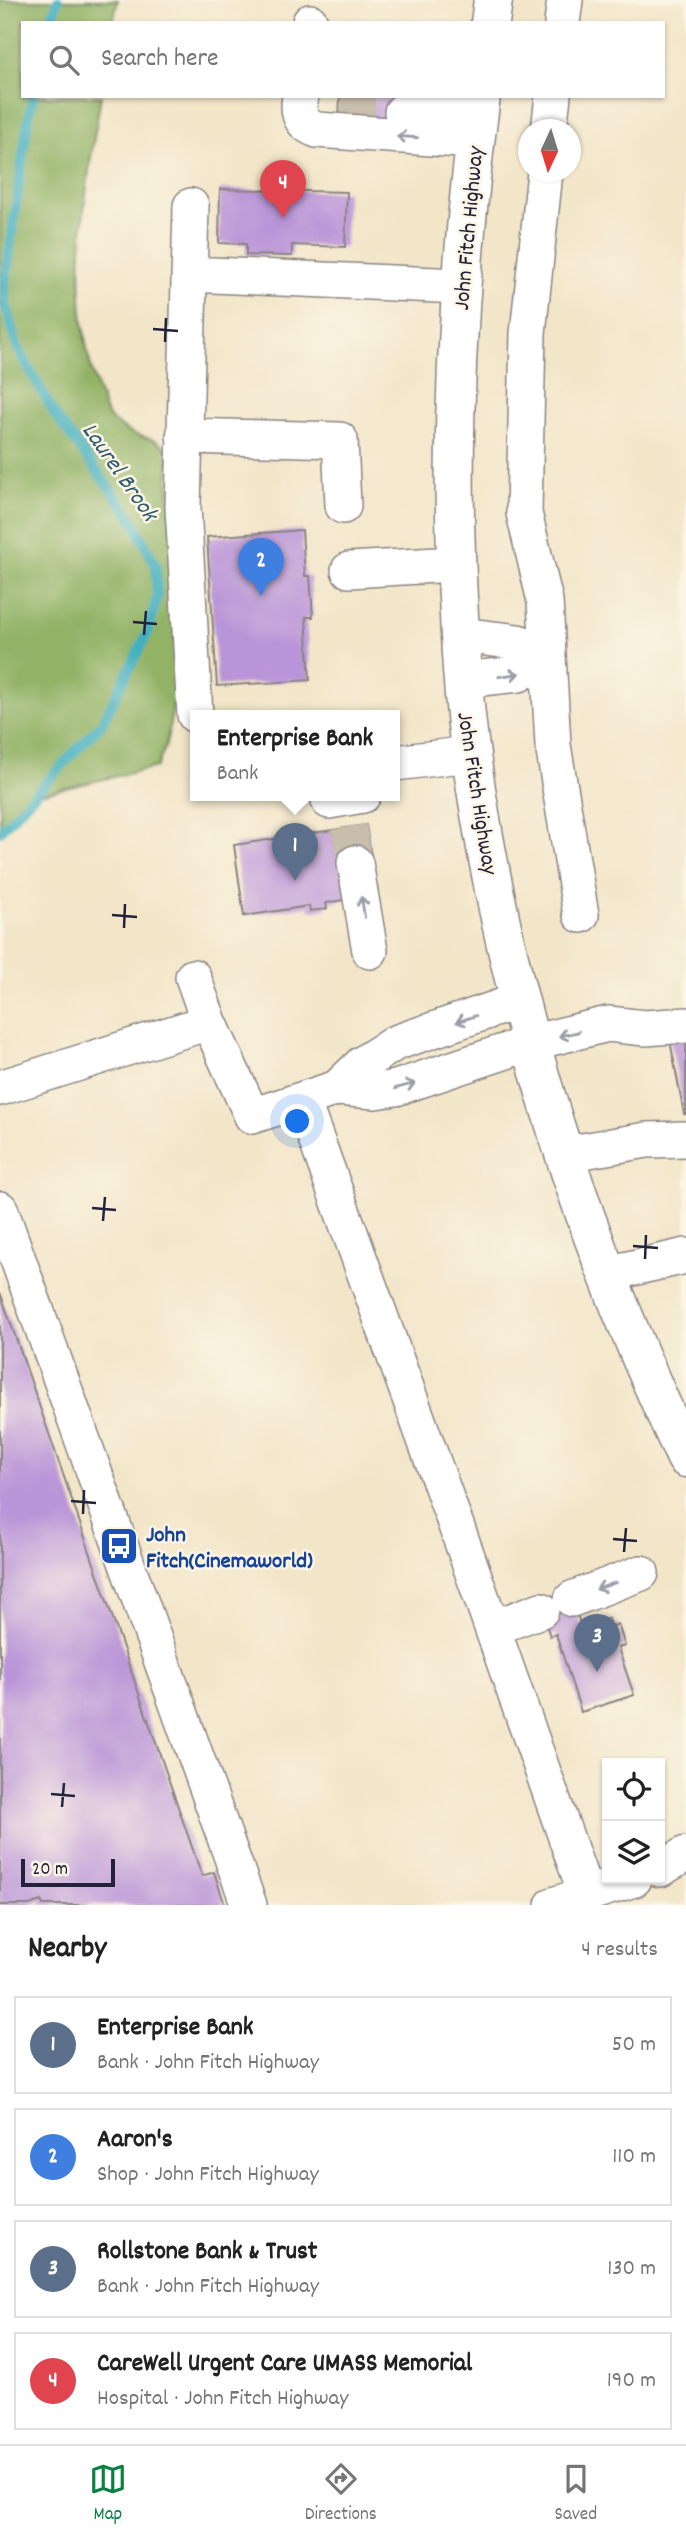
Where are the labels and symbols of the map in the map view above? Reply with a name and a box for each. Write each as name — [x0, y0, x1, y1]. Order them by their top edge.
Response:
north arrow — [518, 119, 581, 182]
one-way arrow — [396, 130, 418, 143]
street label: John Fitch Highway — [447, 144, 494, 312]
pin: 4 — [260, 160, 306, 218]
water label: Laurel Brook — [72, 416, 166, 531]
pin: 2 — [238, 538, 284, 596]
one-way arrow — [497, 668, 520, 681]
street label: John Fitch Highway — [446, 710, 505, 878]
pin: 1 — [272, 823, 318, 881]
one-way arrow — [356, 896, 369, 919]
one-way arrow — [456, 1014, 478, 1026]
one-way arrow — [558, 1028, 581, 1041]
one-way arrow — [394, 1078, 416, 1091]
your location — [280, 1104, 314, 1138]
place label: John Fitch(Cinemaworld) — [146, 1520, 313, 1579]
bus stop icon: John Fitch(Cinemaworld) — [98, 1525, 140, 1567]
one-way arrow — [596, 1581, 618, 1593]
pin: 3 — [574, 1614, 620, 1672]
scale bar — [21, 1856, 116, 1888]

